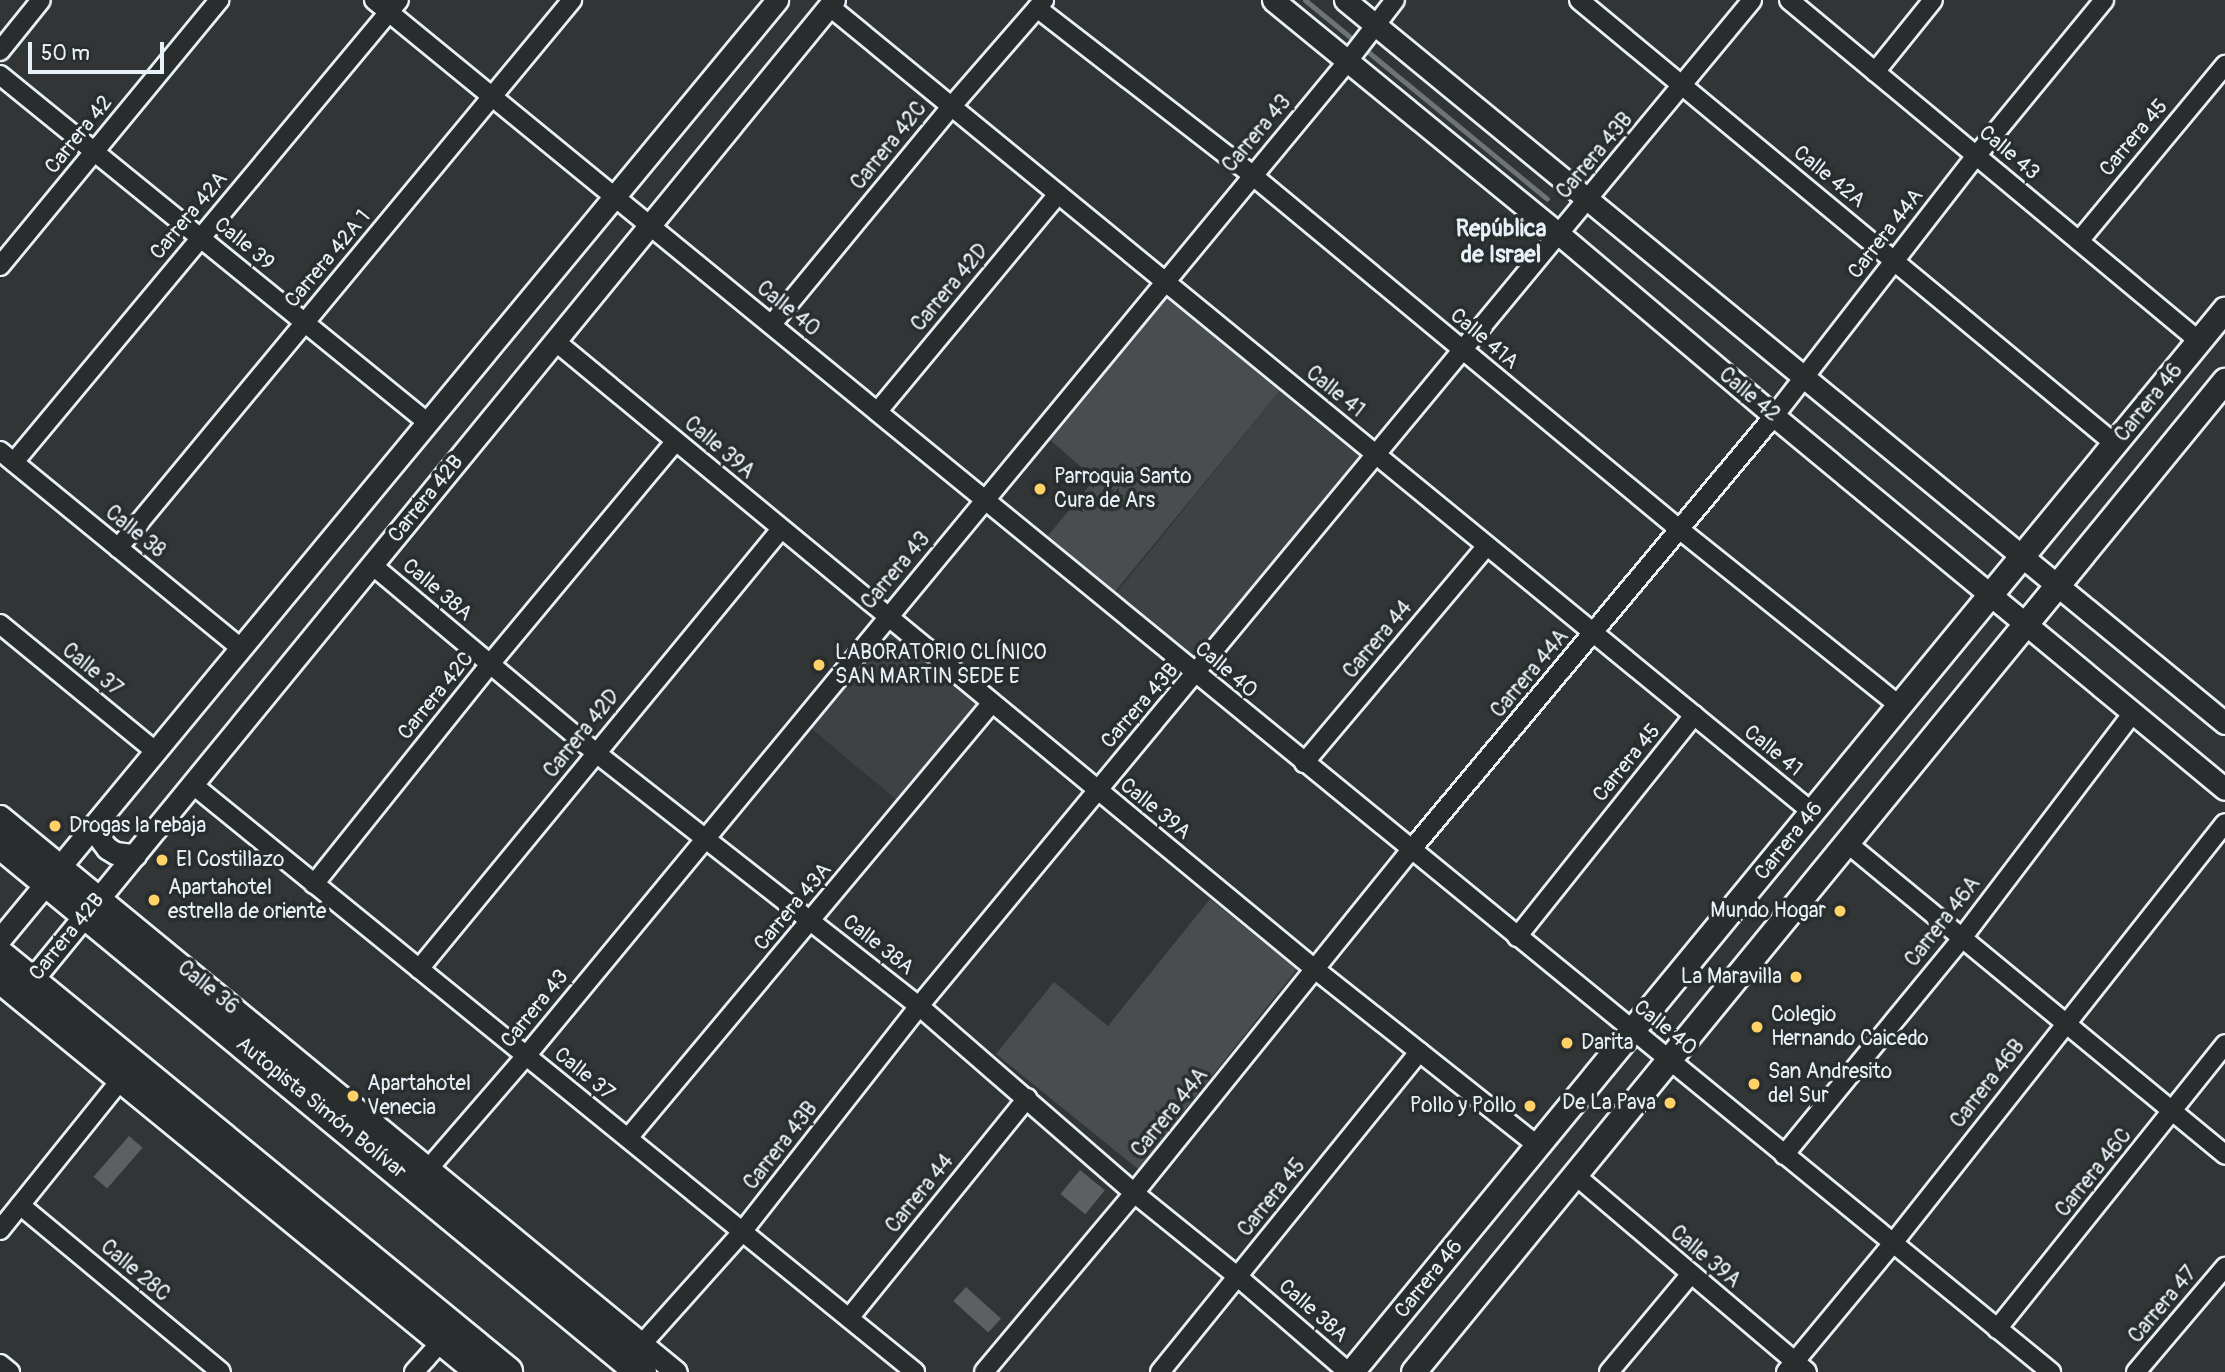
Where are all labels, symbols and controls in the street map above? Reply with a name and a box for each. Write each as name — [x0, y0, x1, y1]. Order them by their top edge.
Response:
scale bar — [32, 28, 168, 72]
text: 50 m — [41, 40, 90, 67]
street label: Carrera 43 — [1217, 90, 1297, 178]
street label: Carrera 42 — [40, 91, 118, 179]
street label: Carrera 45 — [2094, 94, 2174, 182]
street label: Carrera 42C — [846, 97, 932, 195]
street label: Carrera 43B — [1552, 108, 1638, 204]
street label: Calle 43 — [1974, 120, 2044, 186]
street label: Calle 42A — [1788, 140, 1870, 214]
street label: Carrera 42A — [145, 167, 233, 265]
street label: Carrera 44A — [1843, 184, 1929, 284]
street label: Carrera 42A 1 — [280, 205, 376, 313]
street label: Calle 39 — [209, 212, 279, 276]
district label: República de Israel — [1456, 215, 1546, 269]
street label: Carrera 42D — [906, 239, 994, 337]
street label: Calle 40 — [751, 276, 825, 342]
street label: Calle 41A — [1445, 303, 1523, 375]
street label: Carrera 46 — [2110, 359, 2188, 447]
street label: Calle 41 — [1301, 361, 1369, 423]
street label: Calle 42 — [1713, 362, 1785, 428]
street label: Calle 39A — [679, 411, 759, 485]
street label: Carrera 42B — [383, 450, 469, 548]
place label: Parroquia Santo Cura de Ars — [1054, 464, 1192, 514]
marker: Parroquia Santo Cura de Ars — [1032, 481, 1048, 497]
street label: Calle 38 — [100, 500, 170, 564]
street label: Carrera 43 — [856, 527, 936, 615]
street label: Calle 38A — [397, 553, 477, 627]
street label: Carrera 44 — [1338, 596, 1418, 684]
street label: Carrera 44A — [1486, 625, 1574, 723]
street label: Calle 40 — [1189, 637, 1263, 703]
street label: Calle 37 — [57, 638, 127, 702]
place label: LABORATORIO CLÍNICO SAN MARTIN SEDE E — [835, 640, 1046, 690]
street label: Carrera 42C — [393, 647, 479, 745]
marker: LABORATORIO CLÍNICO SAN MARTIN SEDE E — [809, 655, 829, 675]
street label: Carrera 43B — [1096, 658, 1184, 754]
street label: Carrera 42D — [539, 685, 625, 783]
street label: Carrera 45 — [1588, 719, 1666, 807]
street label: Calle 41 — [1739, 720, 1807, 782]
street label: Calle 39A — [1115, 773, 1195, 845]
street label: Carrera 46 — [1750, 797, 1828, 885]
place label: Drogas la rebaja — [69, 813, 206, 839]
marker: Drogas la rebaja — [47, 818, 63, 834]
place label: El Costillazo — [176, 847, 284, 873]
marker: El Costillazo — [154, 852, 170, 868]
street label: Carrera 43A — [749, 858, 837, 956]
street label: Carrera 46A — [1900, 872, 1986, 972]
place label: Apartahotel estrella de oriente — [168, 875, 326, 925]
street label: Carrera 42B — [24, 888, 110, 986]
marker: Apartahotel estrella de oriente — [146, 892, 162, 908]
place label: Mundo Hogar — [1710, 898, 1826, 924]
marker: Mundo Hogar — [1832, 903, 1848, 919]
street label: Calle 38A — [837, 909, 919, 981]
street label: Calle 36 — [172, 956, 244, 1020]
place label: La Maravilla — [1681, 964, 1782, 990]
street label: Carrera 43 — [496, 965, 574, 1053]
marker: La Maravilla — [1788, 969, 1804, 985]
street label: Calle 40 — [1628, 995, 1702, 1061]
place label: Colegio Hernando Caicedo — [1771, 1002, 1929, 1052]
marker: Colegio Hernando Caicedo — [1749, 1019, 1765, 1035]
place label: Darita — [1581, 1030, 1633, 1056]
street label: Autopista Simón Bolívar — [231, 1032, 411, 1184]
marker: Darita — [1559, 1035, 1575, 1051]
street label: Carrera 46B — [1946, 1035, 2030, 1133]
street label: Calle 37 — [549, 1042, 619, 1106]
place label: San Andresito del Sur — [1768, 1059, 1892, 1109]
street label: Carrera 44A — [1126, 1063, 1214, 1163]
place label: Apartahotel Venecia — [367, 1071, 471, 1121]
marker: San Andresito del Sur — [1746, 1076, 1762, 1092]
marker: Apartahotel Venecia — [345, 1088, 361, 1104]
place label: De La Pava — [1562, 1090, 1656, 1116]
place label: Pollo y Pollo — [1410, 1093, 1516, 1119]
marker: De La Pava — [1662, 1095, 1678, 1111]
street label: Carrera 43B — [739, 1097, 823, 1195]
marker: Pollo y Pollo — [1522, 1098, 1538, 1114]
street label: Carrera 46C — [2051, 1124, 2137, 1222]
street label: Carrera 44 — [881, 1150, 959, 1238]
street label: Carrera 45 — [1233, 1154, 1311, 1242]
street label: Calle 39A — [1665, 1220, 1745, 1294]
street label: Calle 28C — [95, 1235, 175, 1307]
street label: Carrera 46 — [1390, 1235, 1468, 1323]
street label: Carrera 47 — [2124, 1261, 2202, 1349]
street label: Calle 38A — [1273, 1274, 1353, 1348]

